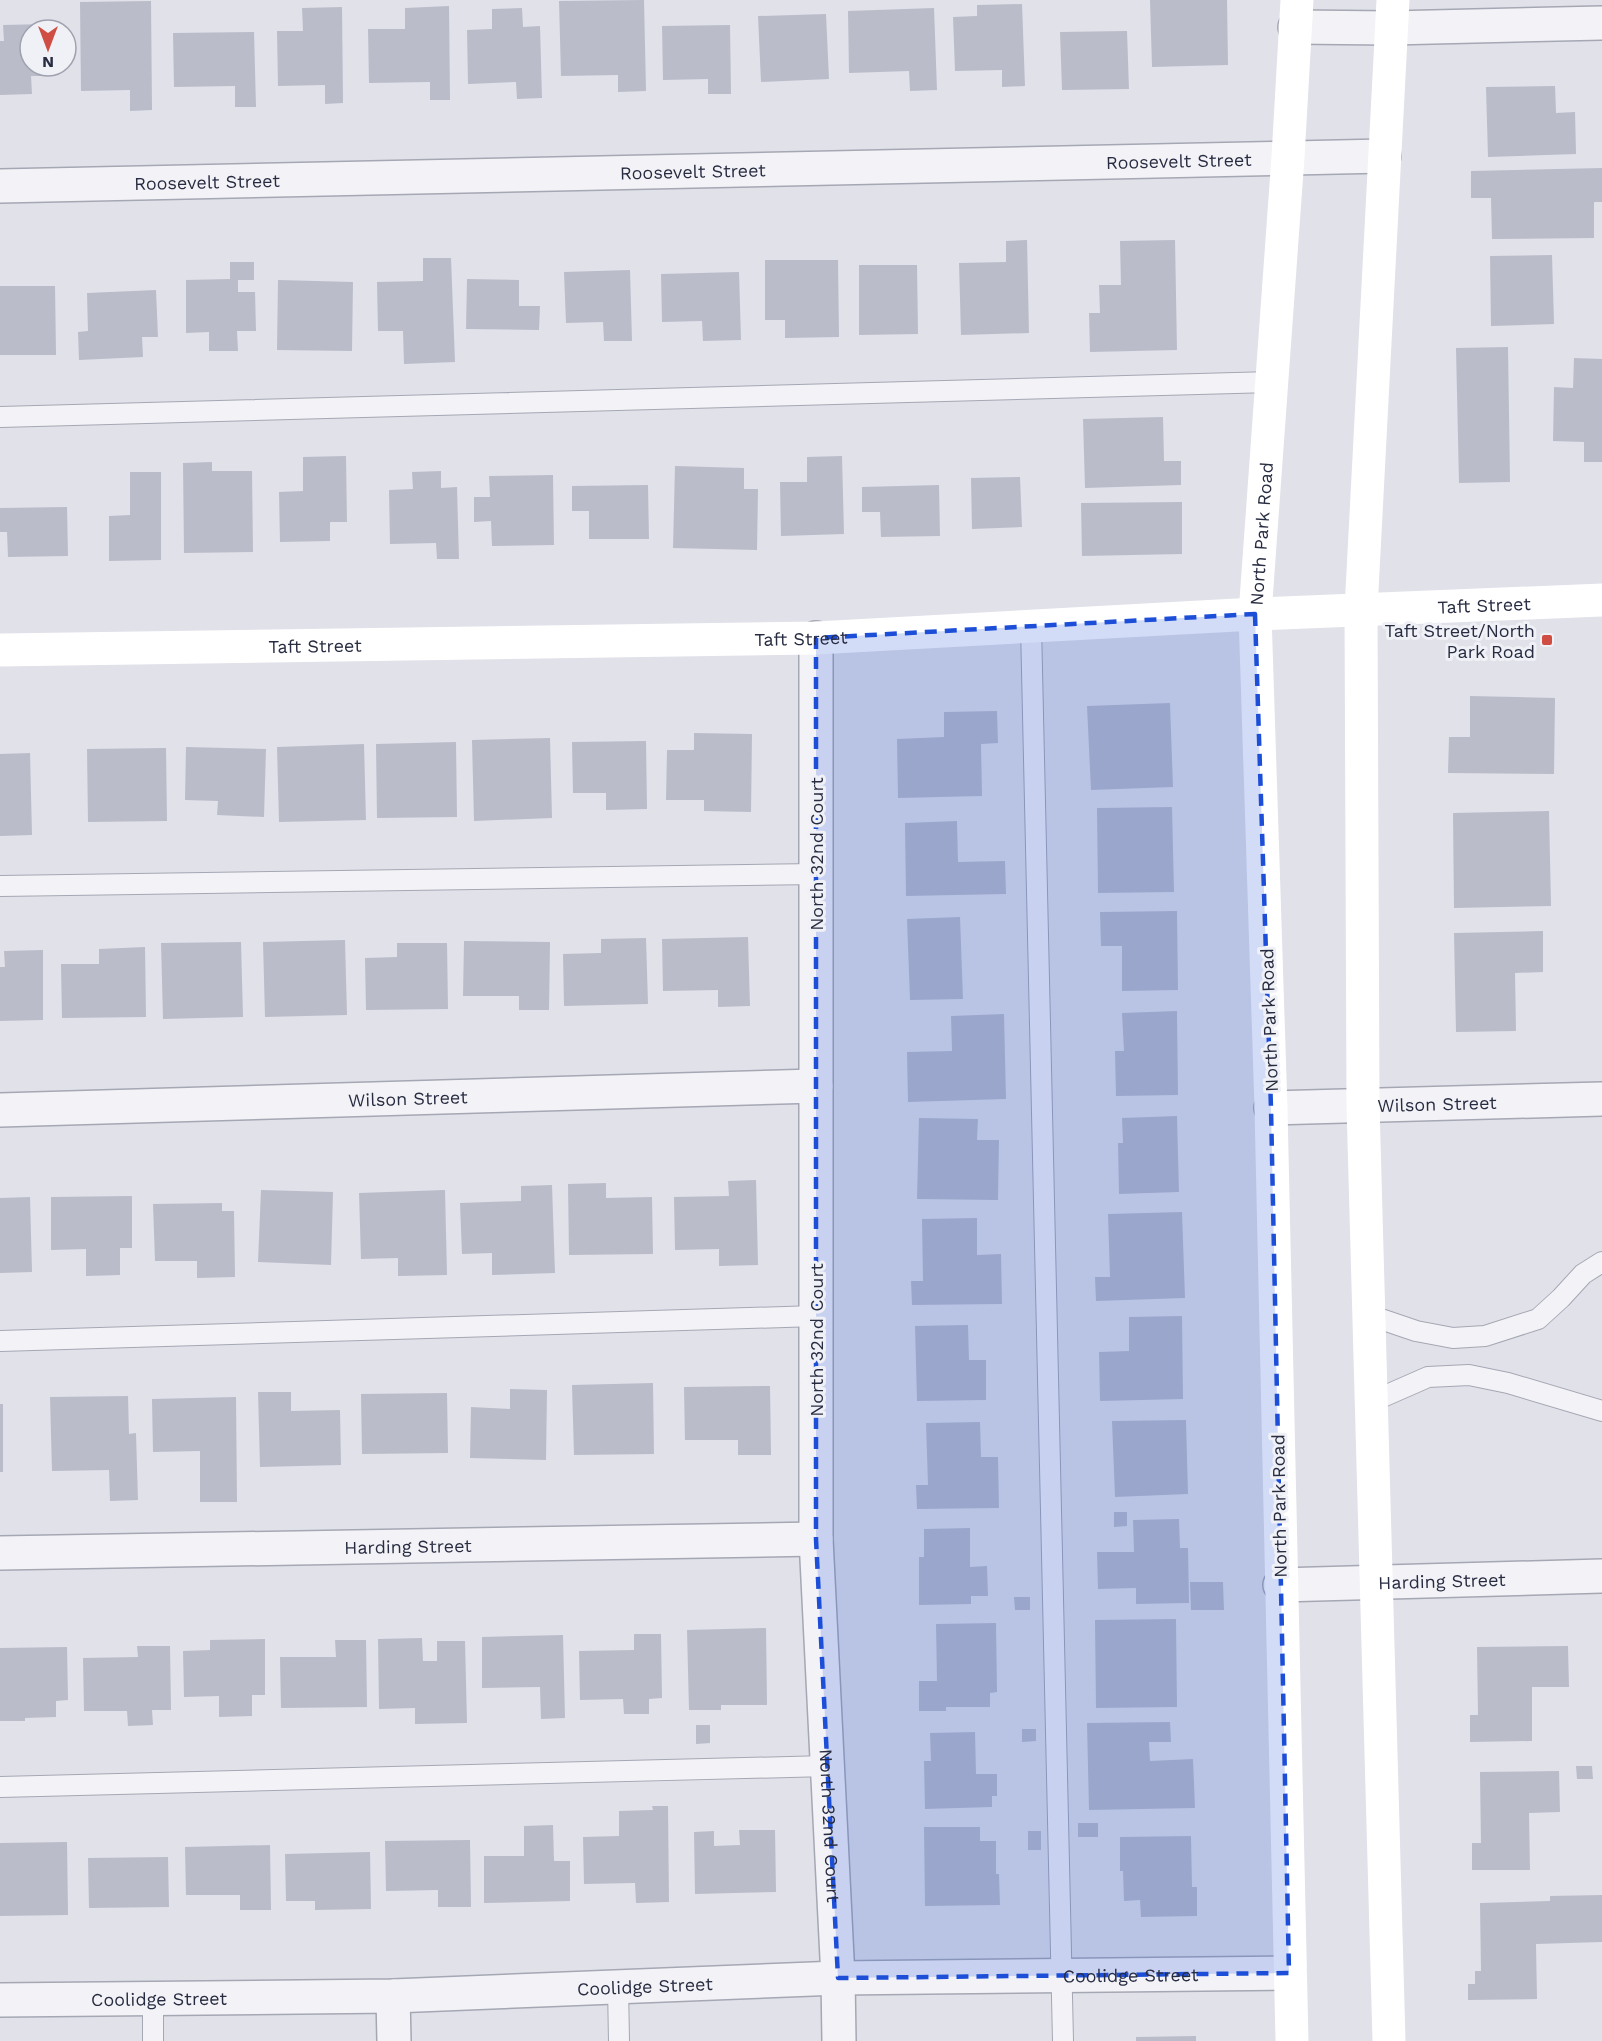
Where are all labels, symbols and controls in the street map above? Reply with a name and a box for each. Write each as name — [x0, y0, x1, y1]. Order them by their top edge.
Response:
north arrow — [18, 18, 78, 78]
text: N — [42, 53, 54, 72]
street label: Roosevelt Street — [1106, 148, 1252, 173]
street label: Roosevelt Street — [620, 159, 766, 183]
street label: Roosevelt Street — [134, 169, 280, 194]
street label: North Park Road — [1245, 461, 1276, 606]
street label: Taft Street — [1437, 592, 1532, 617]
place label: Taft Street/North Park Road — [1385, 620, 1535, 662]
street label: Taft Street — [754, 626, 849, 649]
marker: Taft Street/North Park Road — [1540, 633, 1554, 647]
street label: Taft Street — [268, 634, 362, 657]
street label: North 32nd Court — [806, 777, 827, 931]
street label: North Park Road — [1256, 948, 1282, 1092]
street label: Wilson Street — [348, 1086, 468, 1110]
street label: Wilson Street — [1377, 1091, 1497, 1116]
street label: North 32nd Court — [806, 1263, 827, 1417]
street label: North Park Road — [1267, 1434, 1291, 1578]
street label: Harding Street — [344, 1534, 472, 1558]
street label: Harding Street — [1378, 1568, 1506, 1593]
street label: North 32nd Court — [816, 1748, 845, 1903]
street label: Coolidge Street — [1063, 1963, 1199, 1986]
street label: Coolidge Street — [576, 1973, 714, 1999]
street label: Coolidge Street — [91, 1987, 228, 2010]

